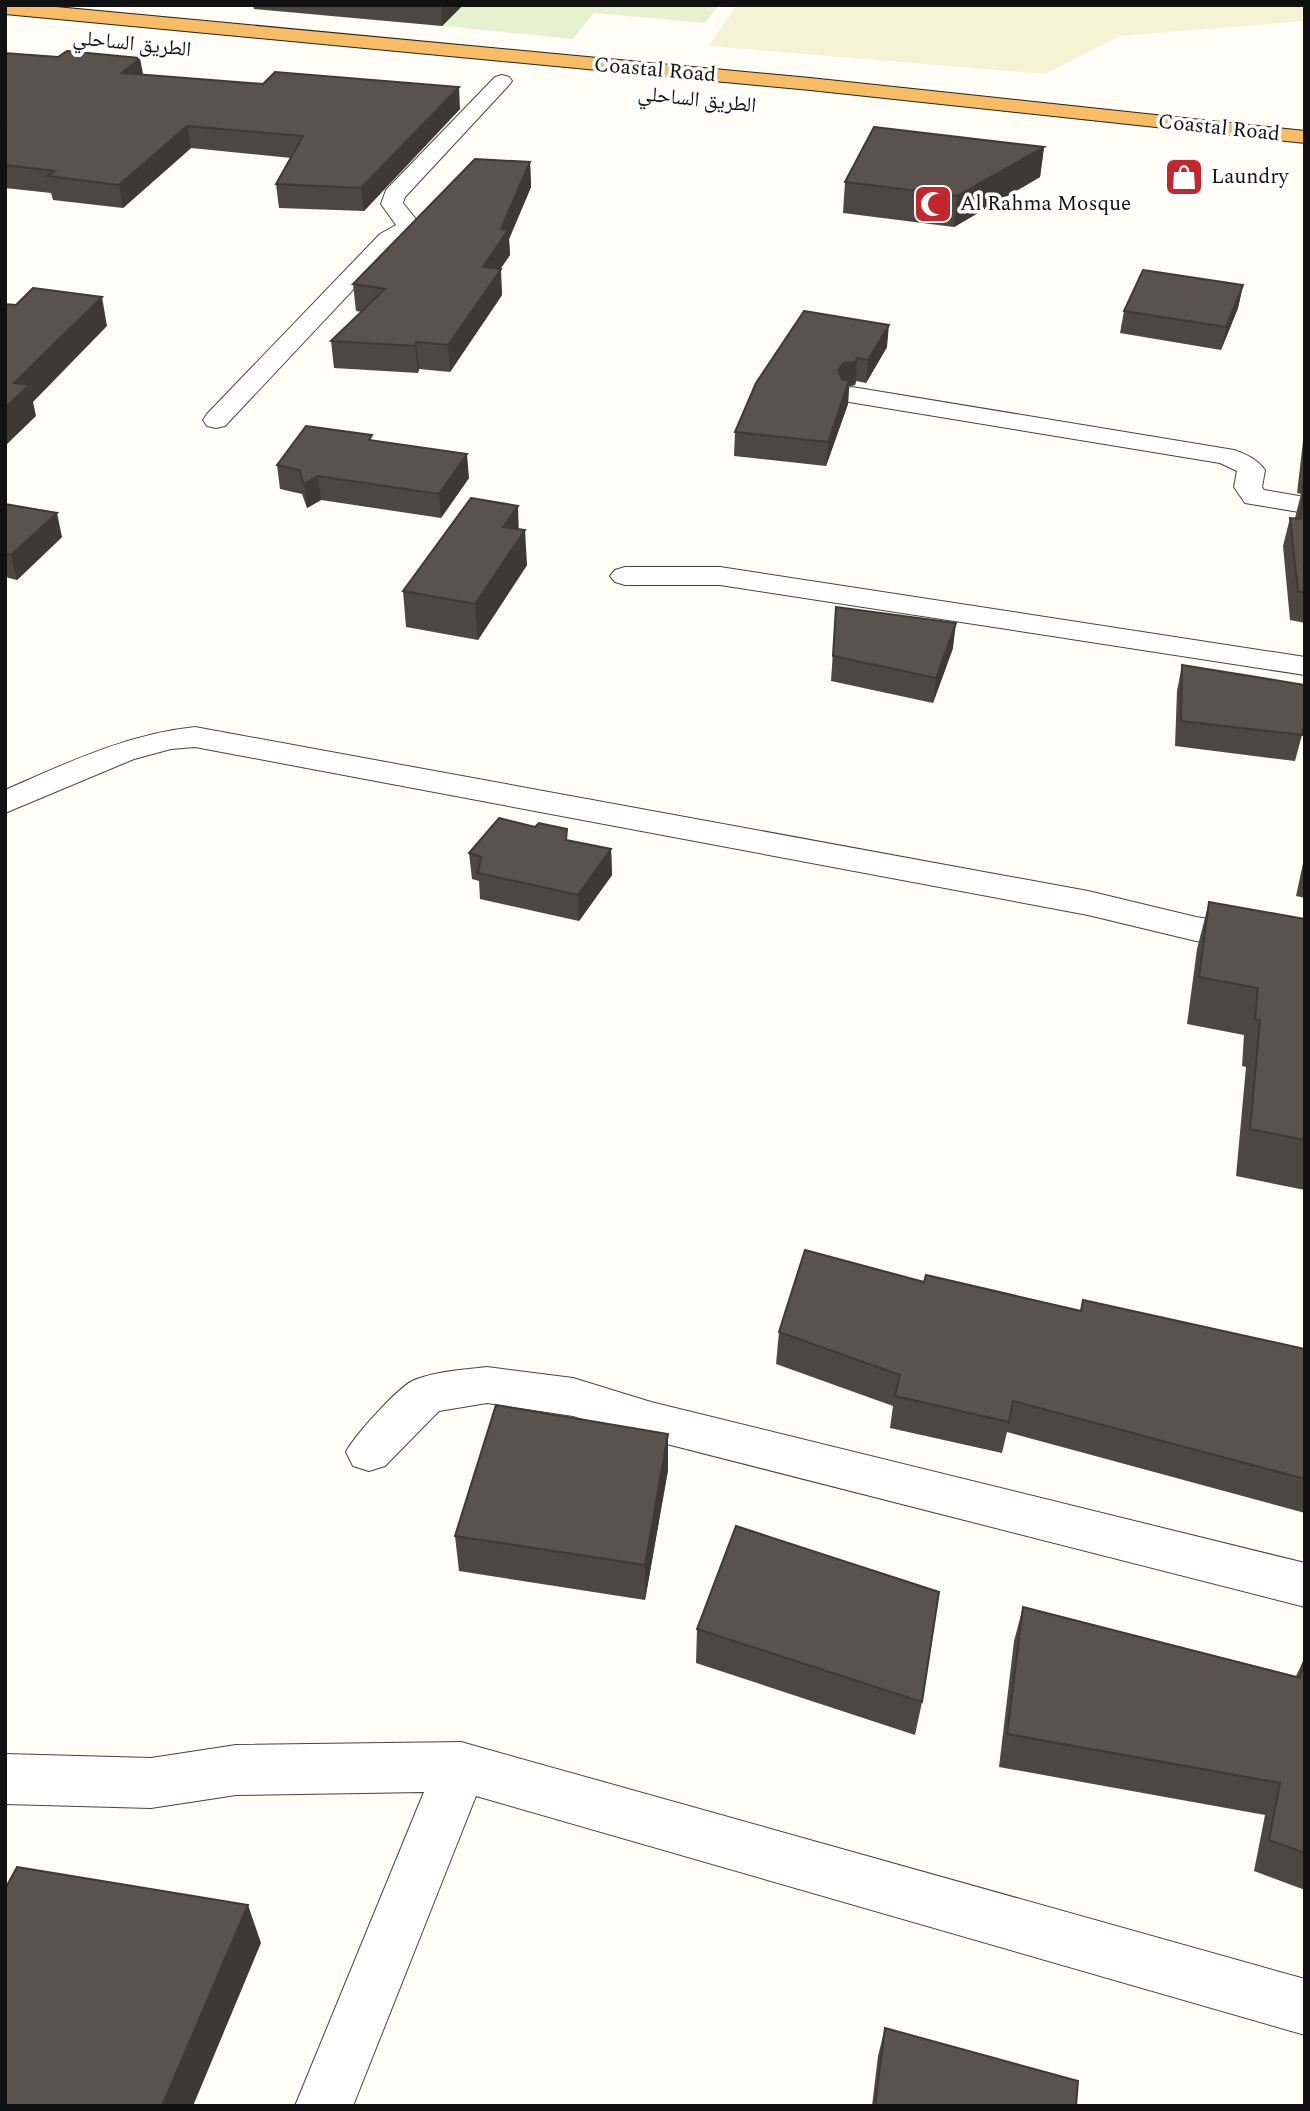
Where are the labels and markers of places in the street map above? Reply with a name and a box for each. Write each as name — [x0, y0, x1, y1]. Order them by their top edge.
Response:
shop icon: Laundry — [1163, 156, 1205, 198]
place label: Laundry — [1211, 161, 1290, 193]
mosque icon: Al Rahma Mosque — [912, 183, 954, 225]
place label: Al Rahma Mosque — [960, 188, 1131, 220]

